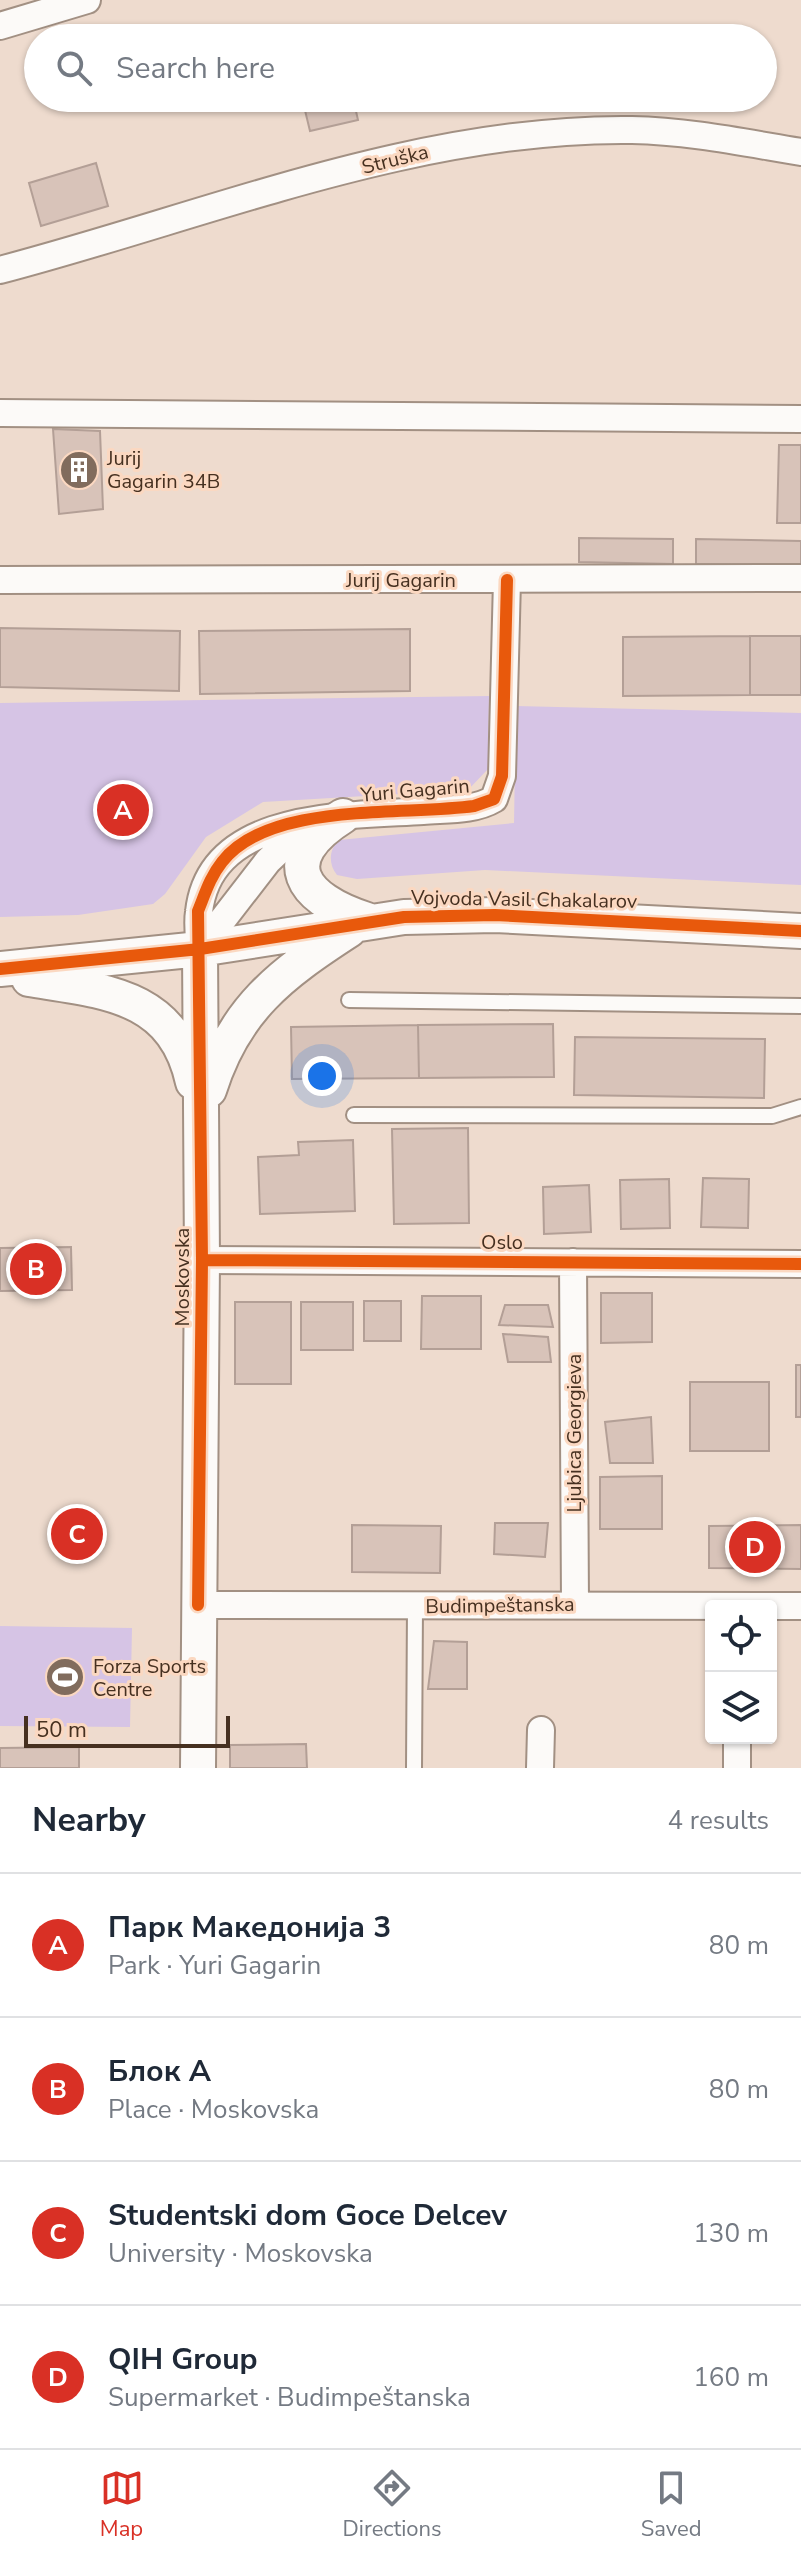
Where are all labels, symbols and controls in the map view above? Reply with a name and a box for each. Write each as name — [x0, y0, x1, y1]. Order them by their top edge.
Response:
search box — [24, 24, 777, 112]
icon: search — [52, 46, 96, 90]
text: Search here — [116, 48, 275, 89]
street label: Struška — [359, 138, 431, 181]
place label: Jurij Gagarin 34B — [106, 445, 220, 495]
building icon: Jurij Gagarin 34B — [58, 449, 100, 491]
street label: Jurij Gagarin — [345, 567, 456, 594]
street label: Yuri Gagarin — [358, 772, 471, 809]
pin: A — [97, 780, 149, 840]
street label: Vojvoda Vasil Chakalarov — [410, 884, 638, 915]
your location — [302, 1056, 342, 1096]
street label: Moskovska — [169, 1228, 196, 1326]
street label: Oslo — [481, 1229, 523, 1256]
pin: B — [10, 1239, 62, 1299]
street label: Ljubica Georgieva — [561, 1354, 588, 1512]
pin: C — [51, 1504, 103, 1564]
pin: D — [729, 1517, 781, 1577]
street label: Budimpeštanska — [425, 1591, 575, 1620]
map controls — [705, 1600, 777, 1744]
button: locate — [705, 1600, 777, 1672]
place label: Forza Sports Centre — [93, 1653, 206, 1703]
sports icon: Forza Sports Centre — [44, 1656, 86, 1698]
button: layers — [705, 1672, 777, 1744]
scale bar — [24, 1712, 230, 1748]
text: 50 m — [36, 1715, 87, 1745]
text: Nearby — [32, 1797, 146, 1843]
text: 4 results — [668, 1803, 769, 1838]
text: Парк Македонија 3 — [108, 1907, 391, 1948]
text: A — [48, 1928, 68, 1963]
text: 80 m — [709, 1928, 769, 1963]
text: Park · Yuri Gagarin — [108, 1948, 321, 1983]
text: Блок А — [108, 2051, 211, 2092]
text: B — [49, 2072, 67, 2107]
text: 80 m — [709, 2072, 769, 2107]
text: Place · Moskovska — [108, 2092, 319, 2127]
text: Studentski dom Goce Delcev — [108, 2195, 507, 2236]
text: C — [49, 2216, 67, 2251]
text: 130 m — [693, 2216, 769, 2251]
text: University · Moskovska — [108, 2236, 373, 2271]
text: QIH Group — [108, 2339, 258, 2380]
text: D — [48, 2360, 68, 2395]
text: 160 m — [693, 2360, 769, 2395]
text: Supermarket · Budimpeštanska — [108, 2380, 471, 2415]
tab: Map — [100, 2466, 144, 2544]
tab: Directions — [343, 2466, 442, 2544]
tab: Saved — [641, 2466, 701, 2544]

